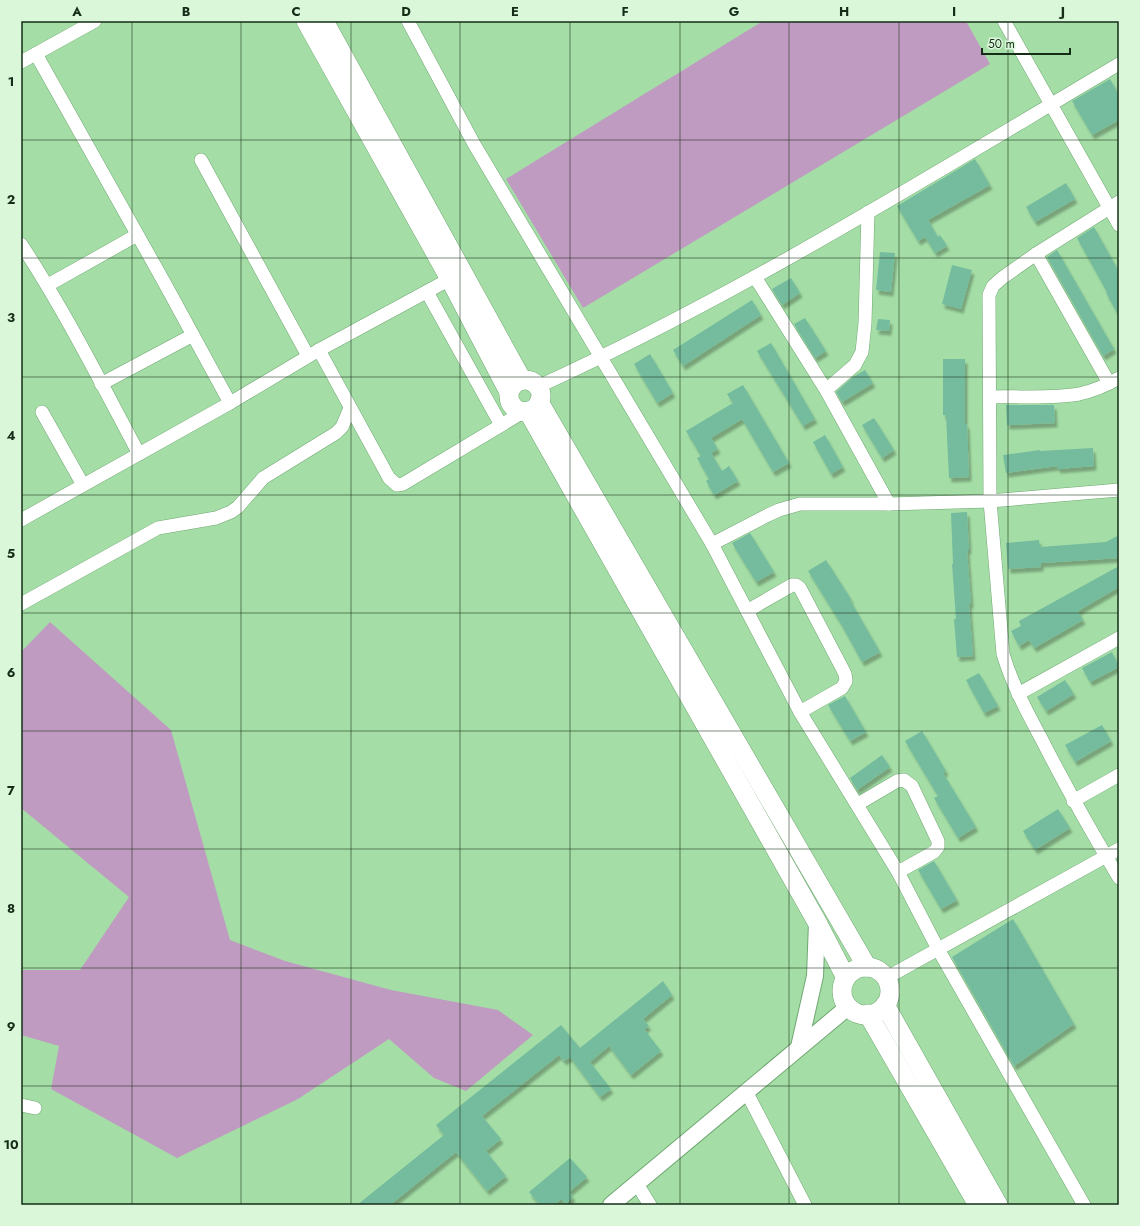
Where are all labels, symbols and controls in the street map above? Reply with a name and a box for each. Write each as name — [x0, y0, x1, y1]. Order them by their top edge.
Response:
text: A — [71, 2, 82, 21]
text: B — [182, 2, 191, 21]
text: C — [291, 2, 301, 21]
text: D — [401, 2, 411, 21]
text: E — [511, 2, 519, 21]
text: F — [621, 2, 629, 21]
text: G — [729, 2, 740, 21]
text: H — [839, 2, 849, 21]
text: I — [952, 2, 956, 21]
text: J — [1058, 2, 1065, 21]
scale bar — [982, 30, 1070, 56]
text: 50 m — [988, 35, 1015, 53]
text: 1 — [8, 72, 14, 91]
text: 2 — [7, 190, 15, 209]
text: 3 — [7, 308, 15, 327]
text: 4 — [6, 426, 16, 445]
text: 5 — [7, 544, 15, 563]
text: 6 — [7, 663, 16, 682]
text: 7 — [7, 781, 15, 800]
text: 8 — [7, 899, 15, 918]
text: 9 — [7, 1017, 16, 1036]
text: 10 — [3, 1135, 19, 1154]

